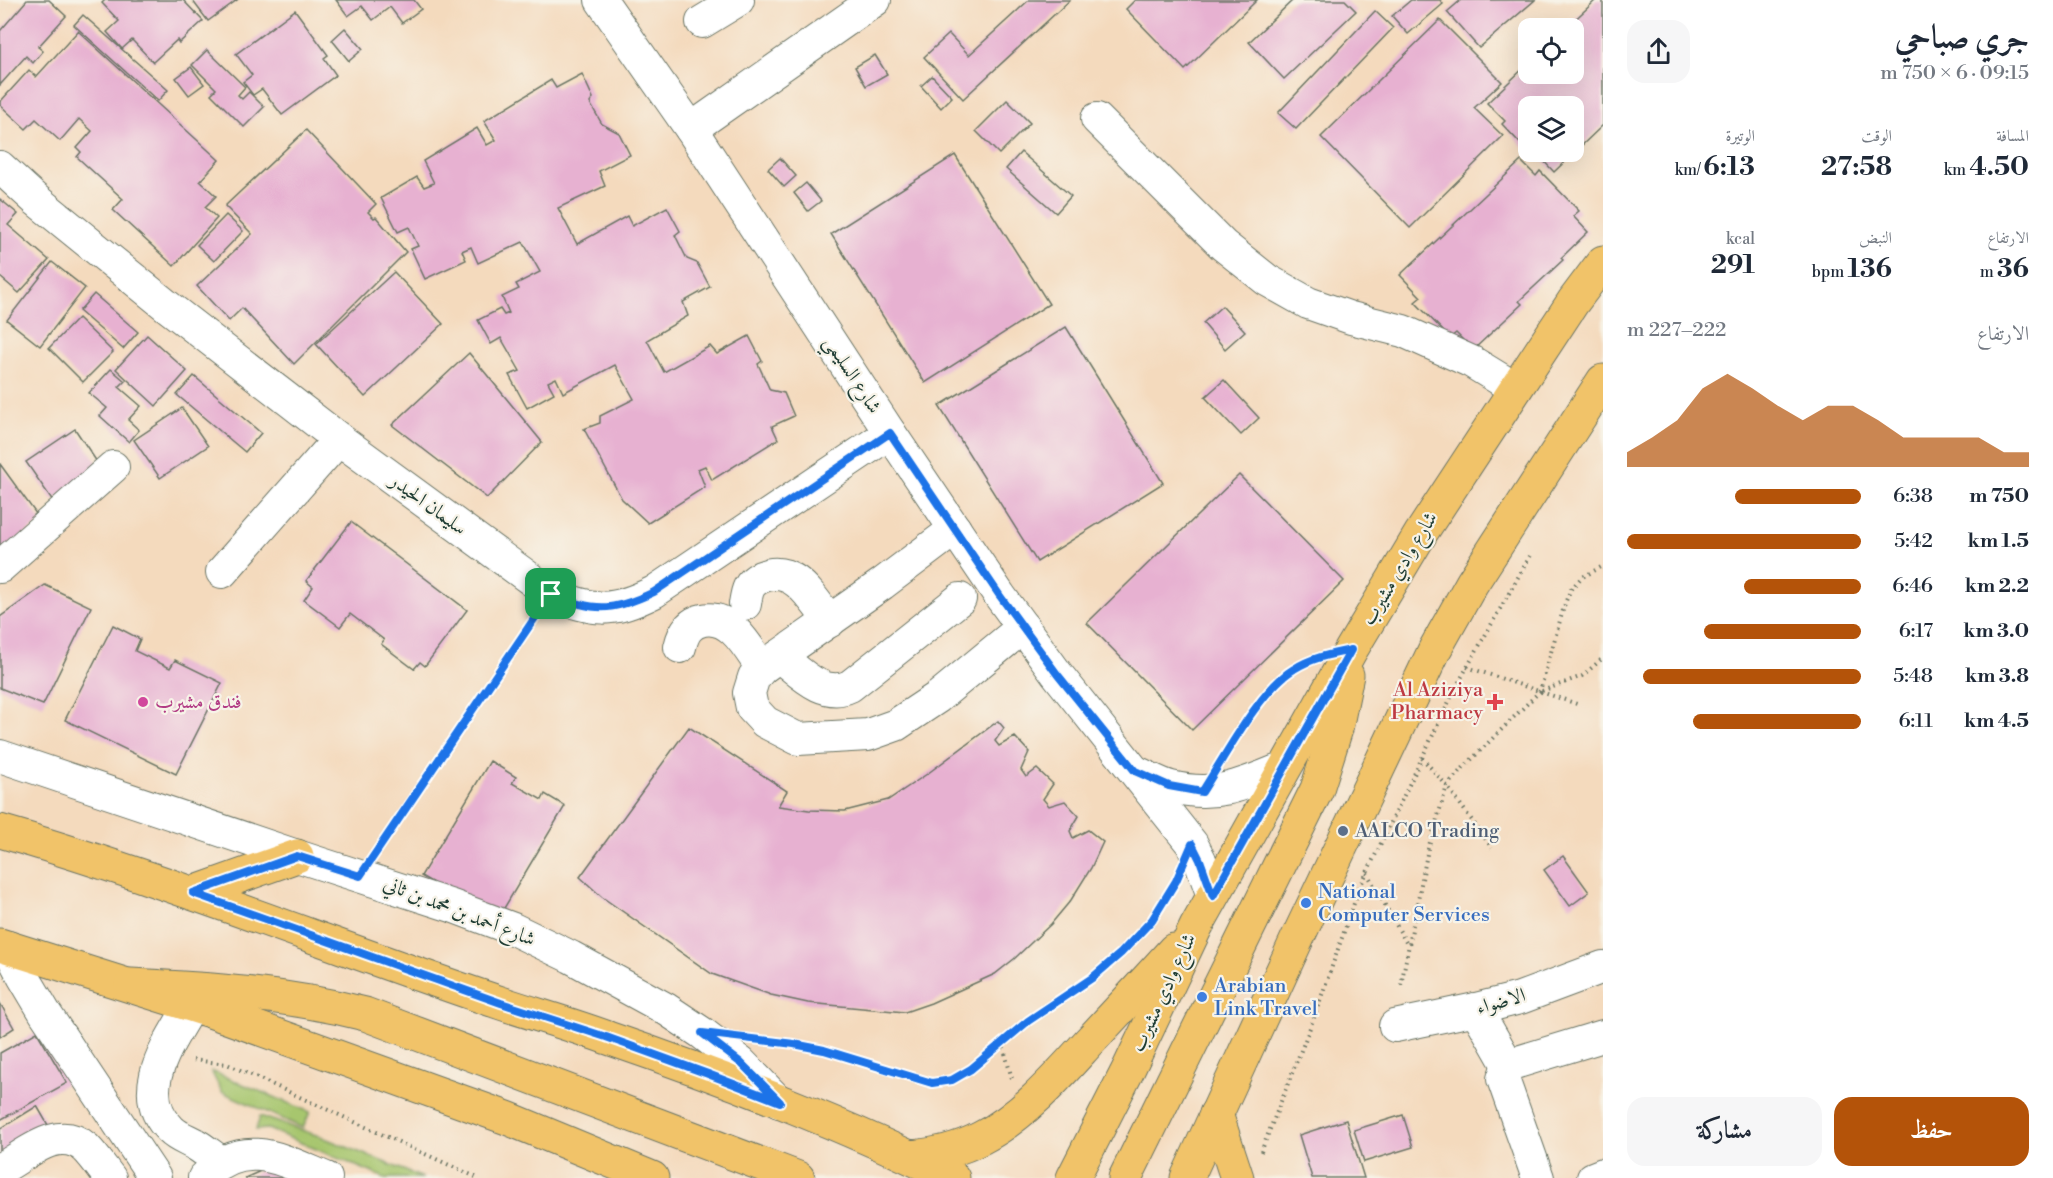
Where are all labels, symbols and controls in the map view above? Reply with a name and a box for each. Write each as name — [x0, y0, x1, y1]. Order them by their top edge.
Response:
map controls — [1518, 18, 1584, 162]
button: locate — [1518, 18, 1584, 84]
text: جري صباحي — [1895, 18, 2029, 59]
button: share — [1627, 20, 1690, 83]
text: 09:15 · 6 × 750 m — [1880, 61, 2029, 86]
button: layers — [1518, 96, 1584, 162]
text: الوتيرة — [1725, 126, 1755, 146]
text: الوقت — [1861, 126, 1892, 146]
text: المسافة — [1996, 126, 2029, 146]
text: 6:13 — [1703, 151, 1755, 183]
text: 27:58 — [1821, 151, 1892, 183]
text: 4.50 — [1969, 151, 2029, 183]
text: /km — [1675, 160, 1703, 180]
text: km — [1944, 160, 1969, 180]
text: النبض — [1859, 228, 1892, 248]
text: الارتفاع — [1987, 228, 2029, 248]
text: kcal — [1726, 229, 1755, 249]
text: 291 — [1711, 249, 1755, 281]
text: 136 — [1847, 253, 1892, 285]
text: 36 — [1997, 253, 2029, 285]
text: bpm — [1812, 262, 1847, 282]
text: m — [1980, 262, 1997, 282]
text: 222–227 m — [1627, 318, 1726, 343]
text: الارتفاع — [1977, 322, 2029, 347]
street label: شارع السليمي — [813, 331, 886, 421]
street label: سليمان الحيدر — [383, 468, 471, 541]
text: 6:38 — [1893, 484, 1933, 509]
text: 750 m — [1969, 484, 2029, 509]
street label: شارع وادي مشيرب — [1356, 508, 1447, 632]
text: 5:42 — [1894, 529, 1933, 554]
text: 1.5 km — [1968, 529, 2029, 554]
pin — [525, 568, 576, 619]
text: 6:46 — [1892, 574, 1933, 599]
text: 2.2 km — [1965, 574, 2029, 599]
icon: arrive — [534, 577, 567, 610]
text: 6:17 — [1899, 619, 1933, 644]
text: 3.0 km — [1963, 619, 2029, 644]
text: 5:48 — [1893, 664, 1933, 689]
text: 3.8 km — [1965, 664, 2029, 689]
place label: Al Aziziya Pharmacy — [1391, 678, 1484, 726]
place label: فندق مشيرب — [155, 690, 242, 715]
marker: فندق مشيرب — [136, 695, 150, 709]
marker: Al Aziziya Pharmacy — [1488, 695, 1502, 709]
text: 6:11 — [1898, 709, 1933, 734]
text: 4.5 km — [1964, 709, 2029, 734]
place label: AALCO Trading — [1354, 819, 1500, 844]
marker: AALCO Trading — [1336, 824, 1350, 838]
street label: شارع أحمد بن محمد بن ثاني — [378, 869, 540, 956]
place label: National Computer Services — [1318, 880, 1490, 928]
marker: National Computer Services — [1299, 896, 1313, 910]
street label: شارع وادي مشيرب — [1126, 930, 1206, 1058]
place label: Arabian Link Travel — [1213, 974, 1318, 1022]
street label: الاضواء — [1474, 983, 1528, 1021]
marker: Arabian Link Travel — [1195, 990, 1209, 1004]
button: مشاركة — [1627, 1097, 1822, 1166]
button: حفظ — [1834, 1097, 2029, 1166]

